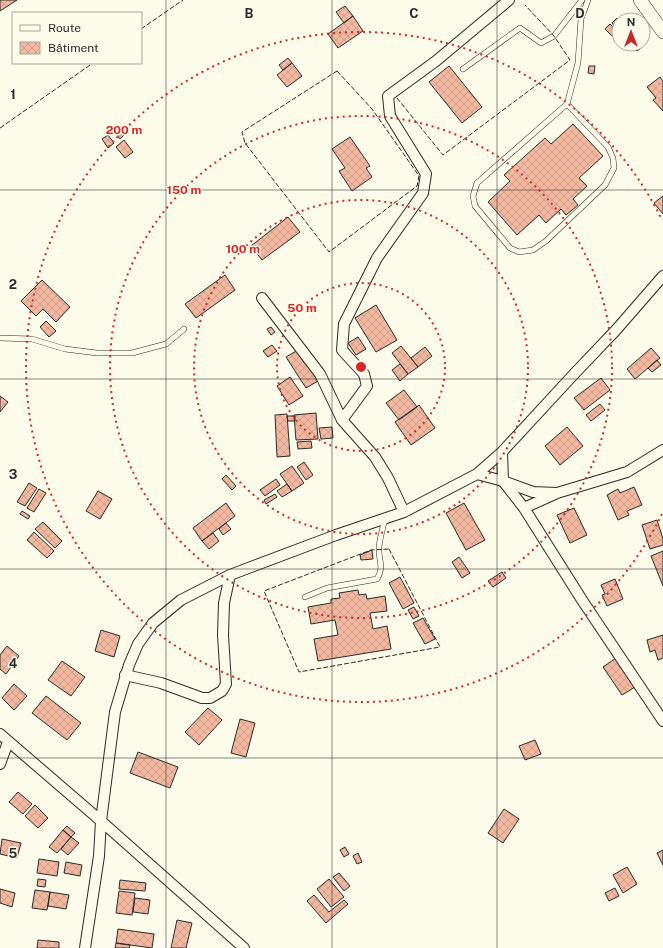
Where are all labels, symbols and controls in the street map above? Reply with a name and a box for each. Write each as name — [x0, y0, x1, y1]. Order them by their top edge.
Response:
text: B — [245, 6, 254, 21]
text: C — [409, 6, 419, 21]
text: D — [575, 6, 585, 21]
legend — [12, 12, 142, 64]
north arrow — [611, 12, 651, 52]
text: N — [627, 16, 635, 28]
text: Route — [48, 21, 81, 35]
text: Bâtiment — [48, 41, 99, 55]
text: 1 — [10, 87, 16, 102]
text: 200 m — [106, 123, 142, 137]
text: 150 m — [167, 183, 201, 197]
text: 100 m — [226, 242, 260, 256]
text: 2 — [9, 277, 17, 292]
text: 50 m — [287, 301, 317, 315]
centre of rings — [354, 360, 368, 374]
text: 3 — [9, 467, 18, 482]
text: 4 — [9, 656, 18, 671]
text: 5 — [9, 846, 18, 861]

